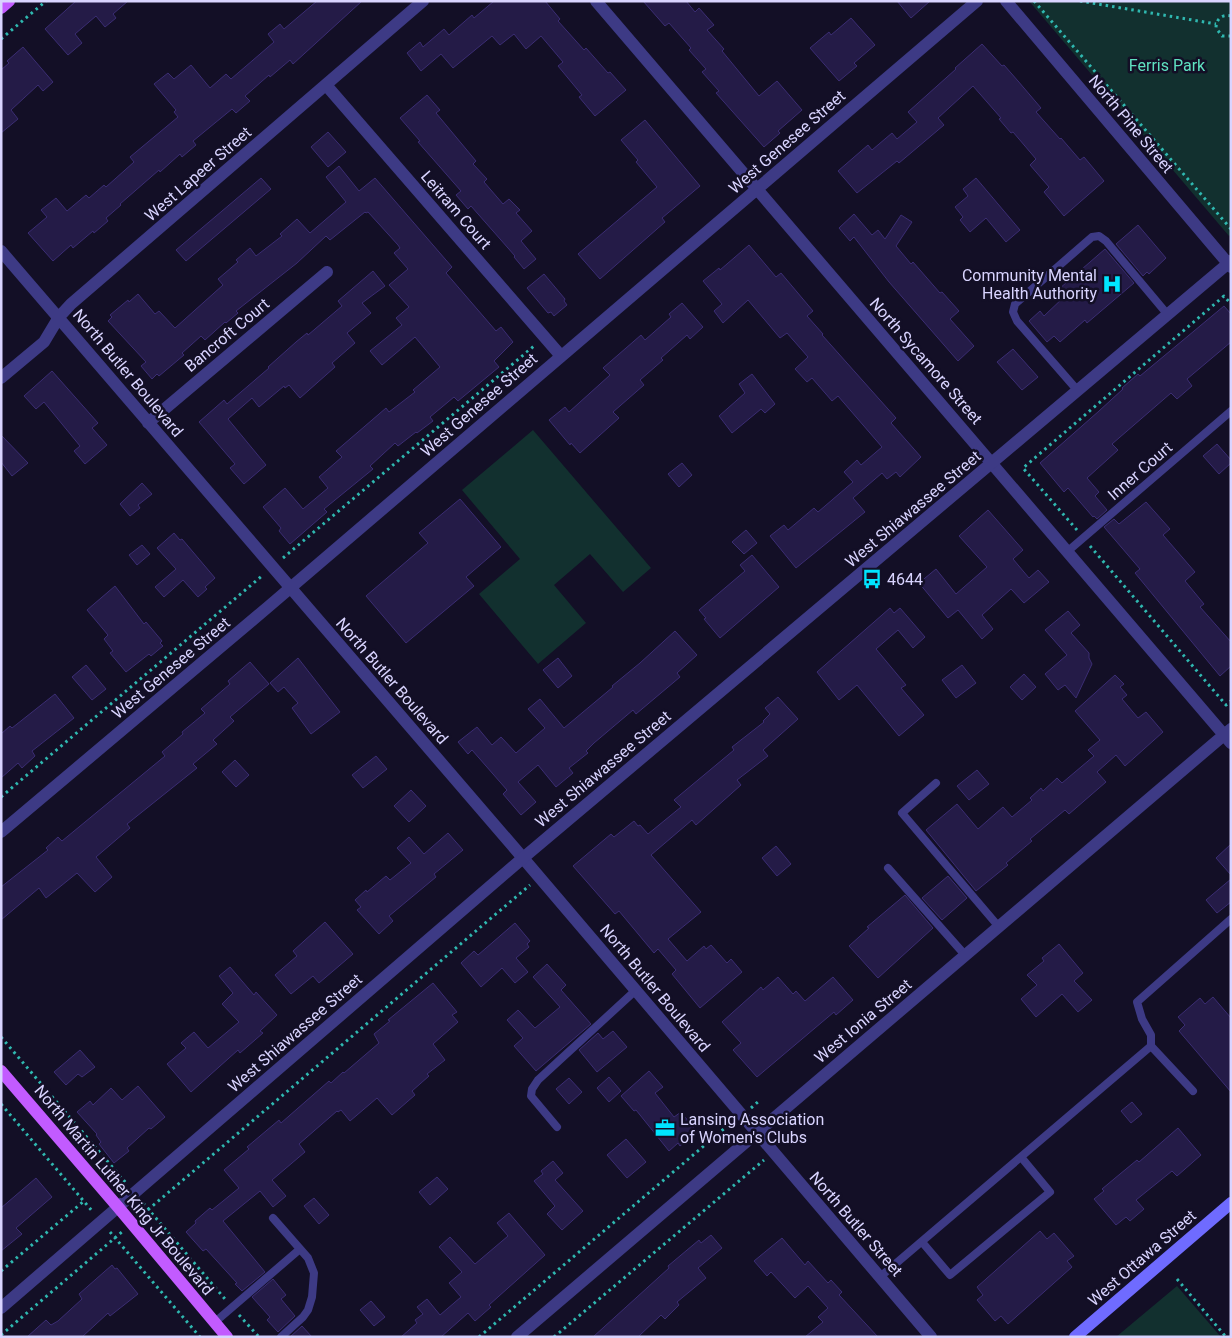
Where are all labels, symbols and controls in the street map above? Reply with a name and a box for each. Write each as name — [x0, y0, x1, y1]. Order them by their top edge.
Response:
park label: Ferris Park — [1129, 56, 1206, 75]
street label: North Pine Street — [1085, 71, 1177, 177]
street label: West Genesee Street — [725, 86, 849, 198]
street label: West Lapeer Street — [141, 123, 255, 225]
street label: Leitram Court — [417, 167, 495, 253]
place label: Community Mental Health Authority — [962, 266, 1097, 303]
hospital icon: Community Mental Health Authority — [1101, 273, 1123, 295]
street label: Bancroft Court — [181, 294, 273, 376]
street label: North Sycamore Street — [866, 294, 986, 428]
street label: North Butler Boulevard — [69, 305, 187, 441]
street label: West Genesee Street — [417, 349, 541, 461]
street label: Inner Court — [1104, 438, 1176, 504]
street label: West Shiawassee Street — [841, 447, 985, 571]
bus stop icon: 4644 — [861, 568, 883, 590]
place label: 4644 — [887, 570, 923, 589]
street label: West Genesee Street — [108, 613, 234, 723]
street label: North Butler Boulevard — [332, 614, 452, 748]
street label: West Shiawassee Street — [531, 707, 675, 831]
street label: North Butler Boulevard — [596, 920, 714, 1056]
street label: West Shiawassee Street — [224, 970, 366, 1096]
street label: West Ionia Street — [811, 975, 915, 1067]
street label: North Martin Luther King Jr Boulevard — [30, 1081, 218, 1299]
place label: Lansing Association of Women's Clubs — [680, 1110, 824, 1147]
office icon: Lansing Association of Women's Clubs — [654, 1117, 676, 1139]
street label: North Butler Street — [805, 1168, 907, 1280]
street label: West Ottawa Street — [1084, 1206, 1200, 1310]

